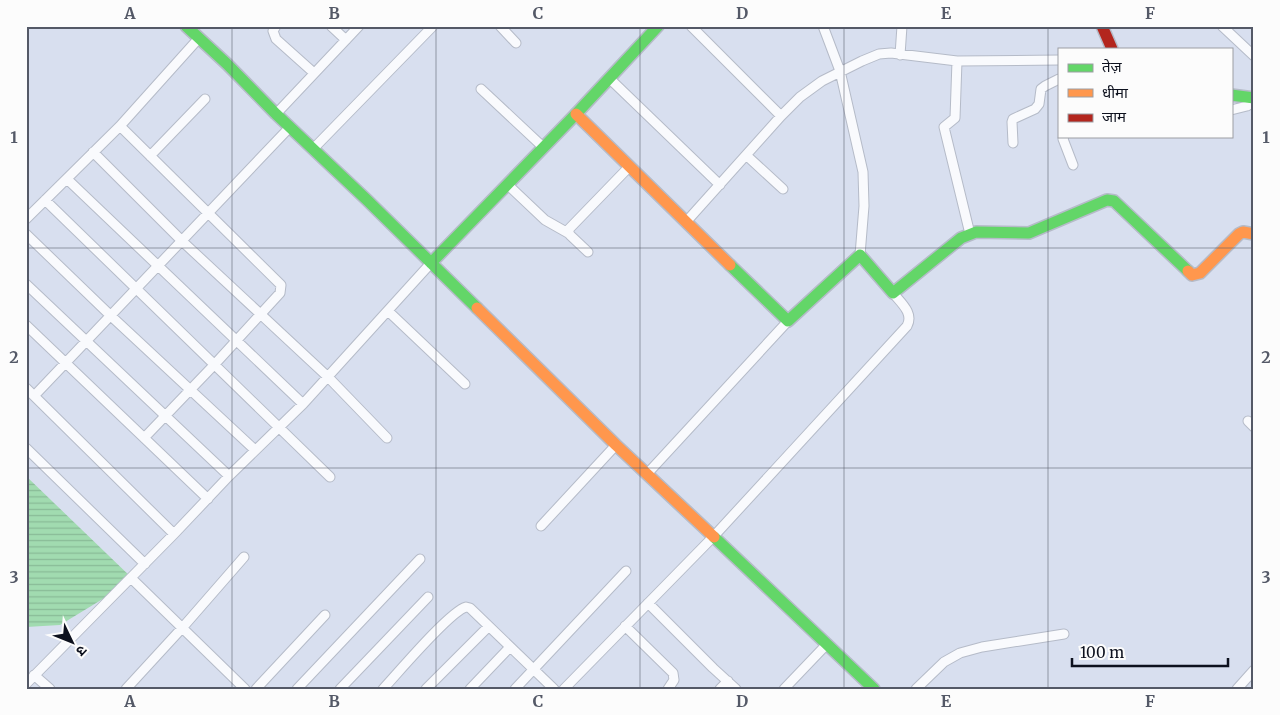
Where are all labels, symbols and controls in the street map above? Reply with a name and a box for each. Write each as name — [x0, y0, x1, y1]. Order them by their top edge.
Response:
text: A — [123, 3, 136, 23]
text: B — [328, 3, 340, 23]
text: C — [533, 3, 543, 23]
text: D — [736, 3, 748, 23]
text: E — [941, 3, 952, 23]
text: F — [1145, 3, 1155, 23]
legend — [1058, 48, 1232, 138]
text: तेज़ — [1102, 57, 1123, 76]
text: धीमा — [1102, 83, 1129, 102]
text: जाम — [1102, 107, 1127, 126]
text: 1 — [10, 127, 18, 147]
text: 1 — [1262, 127, 1270, 147]
text: 2 — [9, 347, 19, 367]
text: 2 — [1261, 347, 1271, 367]
text: 3 — [9, 567, 19, 587]
text: 3 — [1261, 567, 1271, 587]
north arrow — [48, 618, 98, 668]
scale bar — [1072, 635, 1229, 667]
text: उ — [72, 642, 91, 661]
text: 100 m — [1080, 643, 1124, 662]
text: A — [123, 691, 136, 711]
text: B — [328, 691, 340, 711]
text: C — [533, 691, 543, 711]
text: D — [736, 691, 748, 711]
text: E — [941, 691, 952, 711]
text: F — [1145, 691, 1155, 711]

